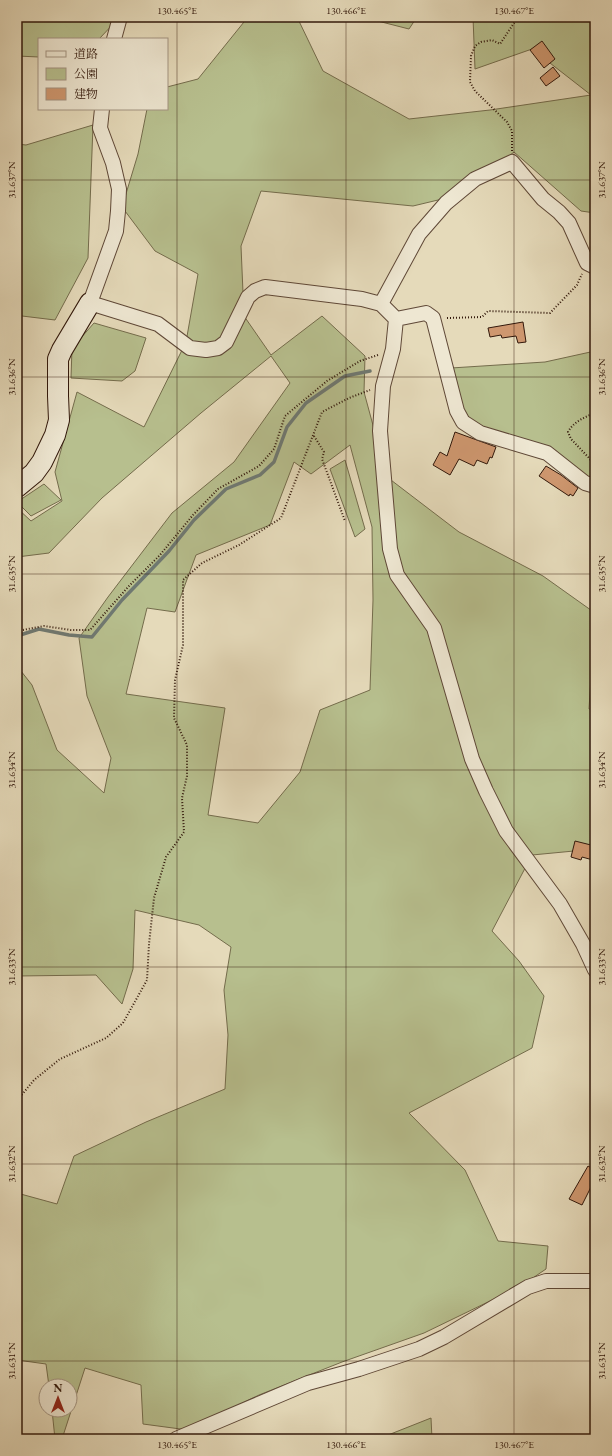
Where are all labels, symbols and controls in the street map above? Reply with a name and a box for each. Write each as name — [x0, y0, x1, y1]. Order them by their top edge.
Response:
text: 130.465°E — [157, 4, 197, 17]
text: 130.466°E — [326, 4, 366, 17]
text: 130.467°E — [494, 4, 534, 17]
legend — [38, 38, 168, 110]
text: 道路 — [74, 46, 98, 62]
text: 公園 — [74, 66, 98, 82]
text: 建物 — [74, 86, 98, 102]
text: 31.637°N — [5, 161, 18, 199]
text: 31.637°N — [595, 161, 608, 199]
text: 31.636°N — [5, 358, 18, 396]
text: 31.636°N — [595, 358, 608, 396]
text: 31.635°N — [5, 555, 18, 593]
text: 31.635°N — [595, 555, 608, 593]
text: 31.634°N — [5, 751, 18, 789]
text: 31.634°N — [595, 751, 608, 789]
text: 31.633°N — [5, 948, 18, 986]
text: 31.633°N — [595, 948, 608, 986]
text: 31.632°N — [5, 1145, 18, 1183]
text: 31.632°N — [595, 1145, 608, 1183]
text: 31.631°N — [5, 1342, 18, 1380]
text: 31.631°N — [595, 1342, 608, 1380]
north arrow — [38, 1378, 78, 1418]
text: N — [54, 1381, 63, 1395]
text: 130.465°E — [157, 1438, 197, 1451]
text: 130.466°E — [326, 1438, 366, 1451]
text: 130.467°E — [494, 1438, 534, 1451]

